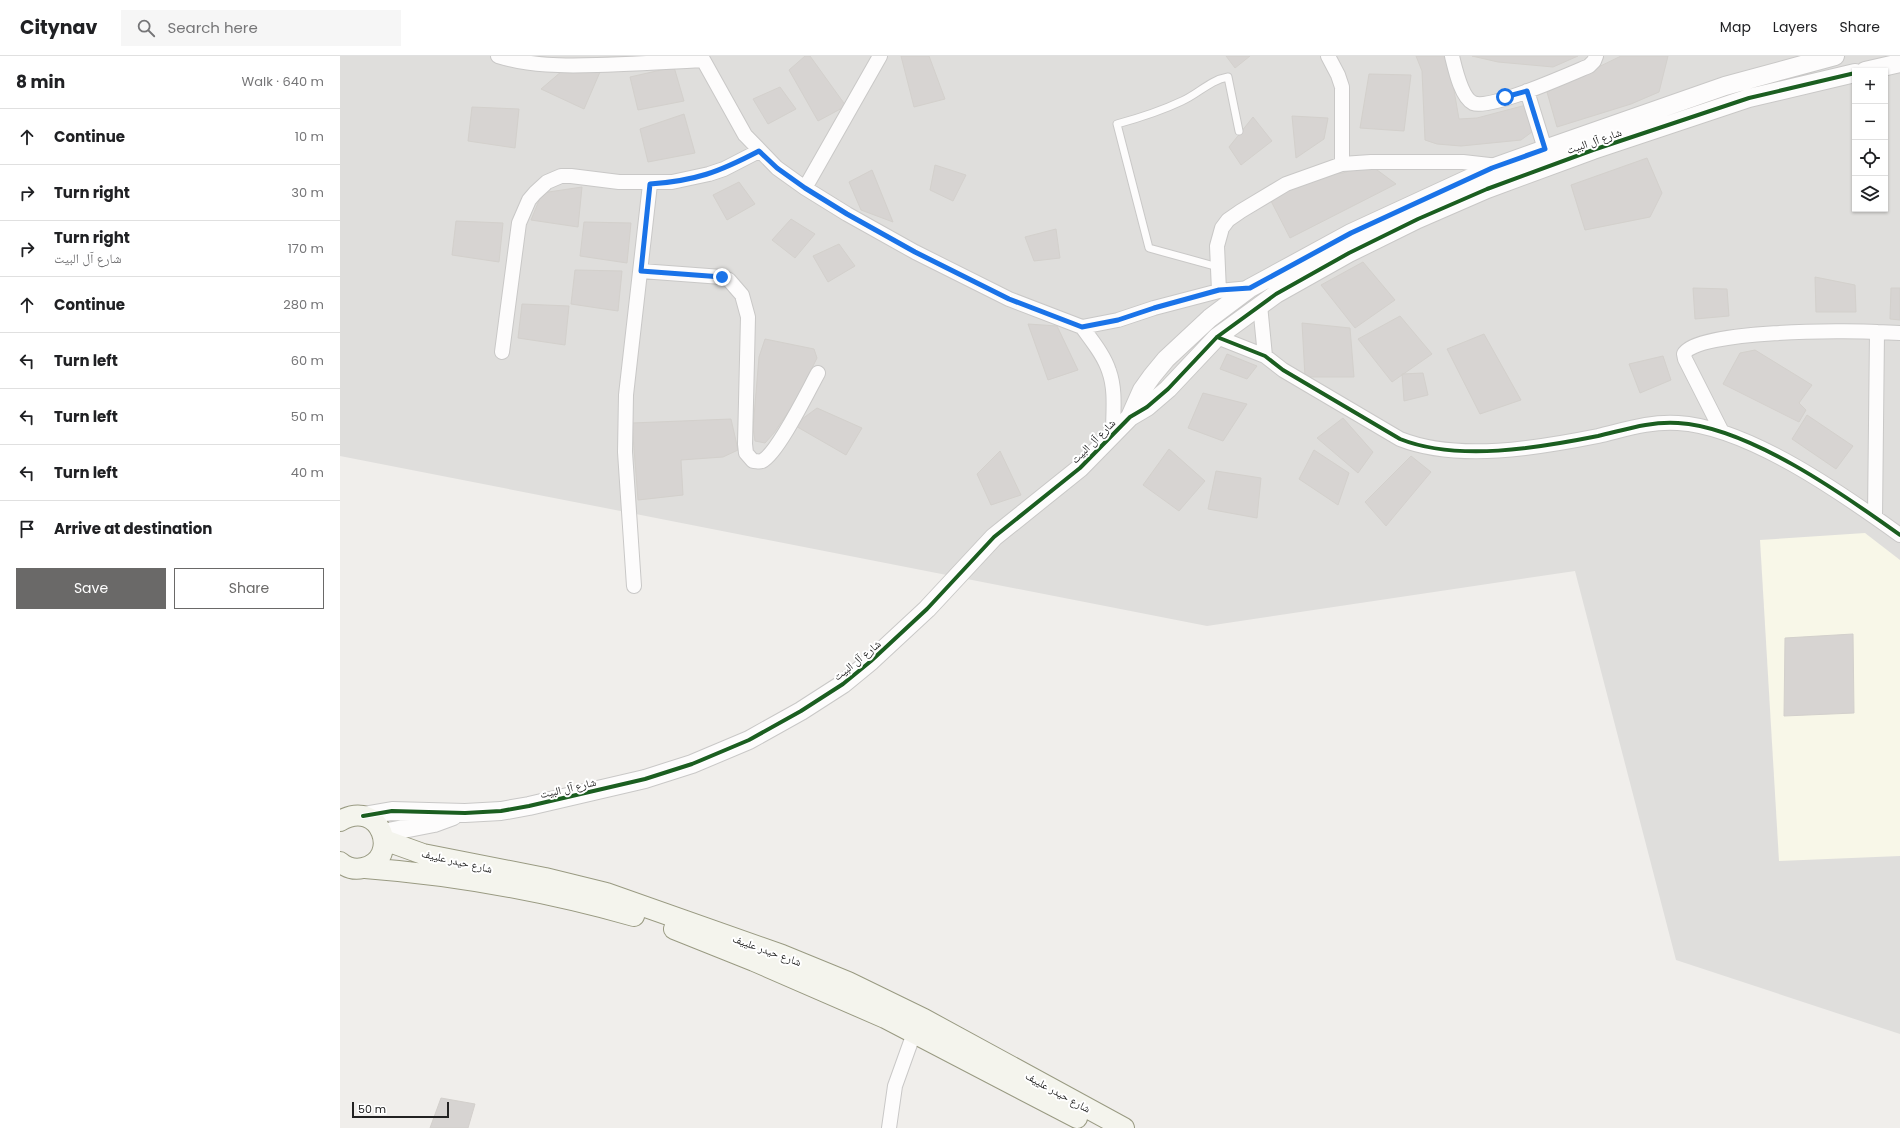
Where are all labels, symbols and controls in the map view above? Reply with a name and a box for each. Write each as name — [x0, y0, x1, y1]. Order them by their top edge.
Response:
search box — [121, 10, 401, 46]
text: Citynav — [20, 14, 97, 41]
icon: search — [135, 17, 157, 39]
text: Search here — [167, 17, 258, 38]
text: Map — [1720, 17, 1751, 37]
text: Layers — [1773, 17, 1817, 37]
text: Share — [1839, 17, 1880, 37]
map controls — [1852, 68, 1888, 212]
button: + — [1852, 68, 1888, 104]
text: 8 min — [16, 70, 65, 94]
text: Walk · 640 m — [241, 72, 324, 91]
route start — [1496, 88, 1514, 106]
button: − — [1852, 104, 1888, 140]
street label: شارع آل البيت — [1564, 124, 1624, 158]
icon: ahead — [16, 126, 38, 148]
text: Continue — [54, 126, 125, 147]
text: 10 m — [295, 127, 324, 146]
button: locate — [1852, 140, 1888, 176]
button: layers — [1852, 176, 1888, 212]
icon: right — [16, 182, 38, 204]
text: Turn right — [54, 182, 130, 203]
text: 30 m — [291, 183, 324, 202]
text: Turn right — [54, 227, 130, 248]
icon: right — [16, 238, 38, 260]
text: 170 m — [288, 239, 324, 258]
text: شارع آل البيت — [54, 249, 121, 268]
route end — [713, 268, 731, 286]
icon: ahead — [16, 294, 38, 316]
text: Continue — [54, 294, 125, 315]
text: 280 m — [283, 295, 324, 314]
icon: left — [16, 350, 38, 372]
text: Turn left — [54, 350, 118, 371]
text: 60 m — [291, 351, 324, 370]
icon: left — [16, 406, 38, 428]
text: Turn left — [54, 406, 118, 427]
text: 50 m — [291, 407, 324, 426]
street label: شارع آل البيت — [1067, 415, 1119, 467]
icon: left — [16, 462, 38, 484]
text: Turn left — [54, 462, 118, 483]
text: 40 m — [291, 463, 324, 482]
icon: arrive — [16, 518, 38, 540]
text: Arrive at destination — [54, 518, 212, 539]
button: Save — [16, 568, 166, 609]
button: Share — [174, 568, 324, 609]
street label: شارع آل البيت — [830, 636, 884, 684]
street label: شارع آل البيت — [538, 774, 598, 802]
street label: شارع حيدر علييف — [420, 845, 494, 877]
street label: شارع حيدر علييف — [730, 930, 804, 970]
street label: شارع حيدر علييف — [1022, 1067, 1094, 1117]
scale bar — [352, 1100, 449, 1119]
text: 50 m — [358, 1101, 386, 1117]

